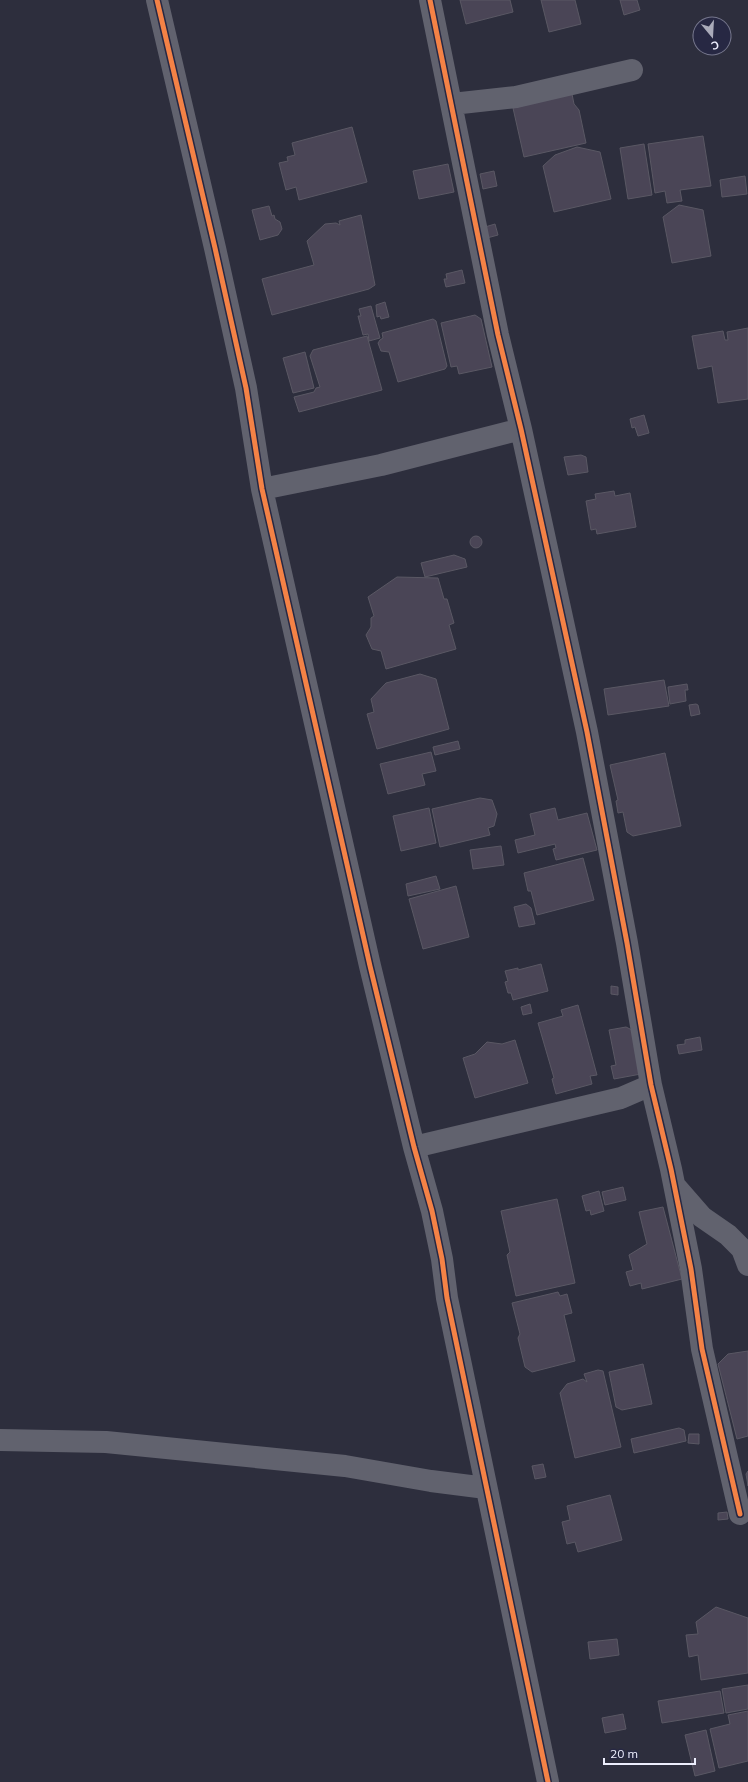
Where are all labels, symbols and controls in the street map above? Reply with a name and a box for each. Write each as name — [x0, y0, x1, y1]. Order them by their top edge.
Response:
north arrow — [692, 16, 732, 56]
text: С — [709, 38, 721, 53]
scale bar — [604, 1740, 695, 1766]
text: 20 m — [610, 1746, 638, 1761]

